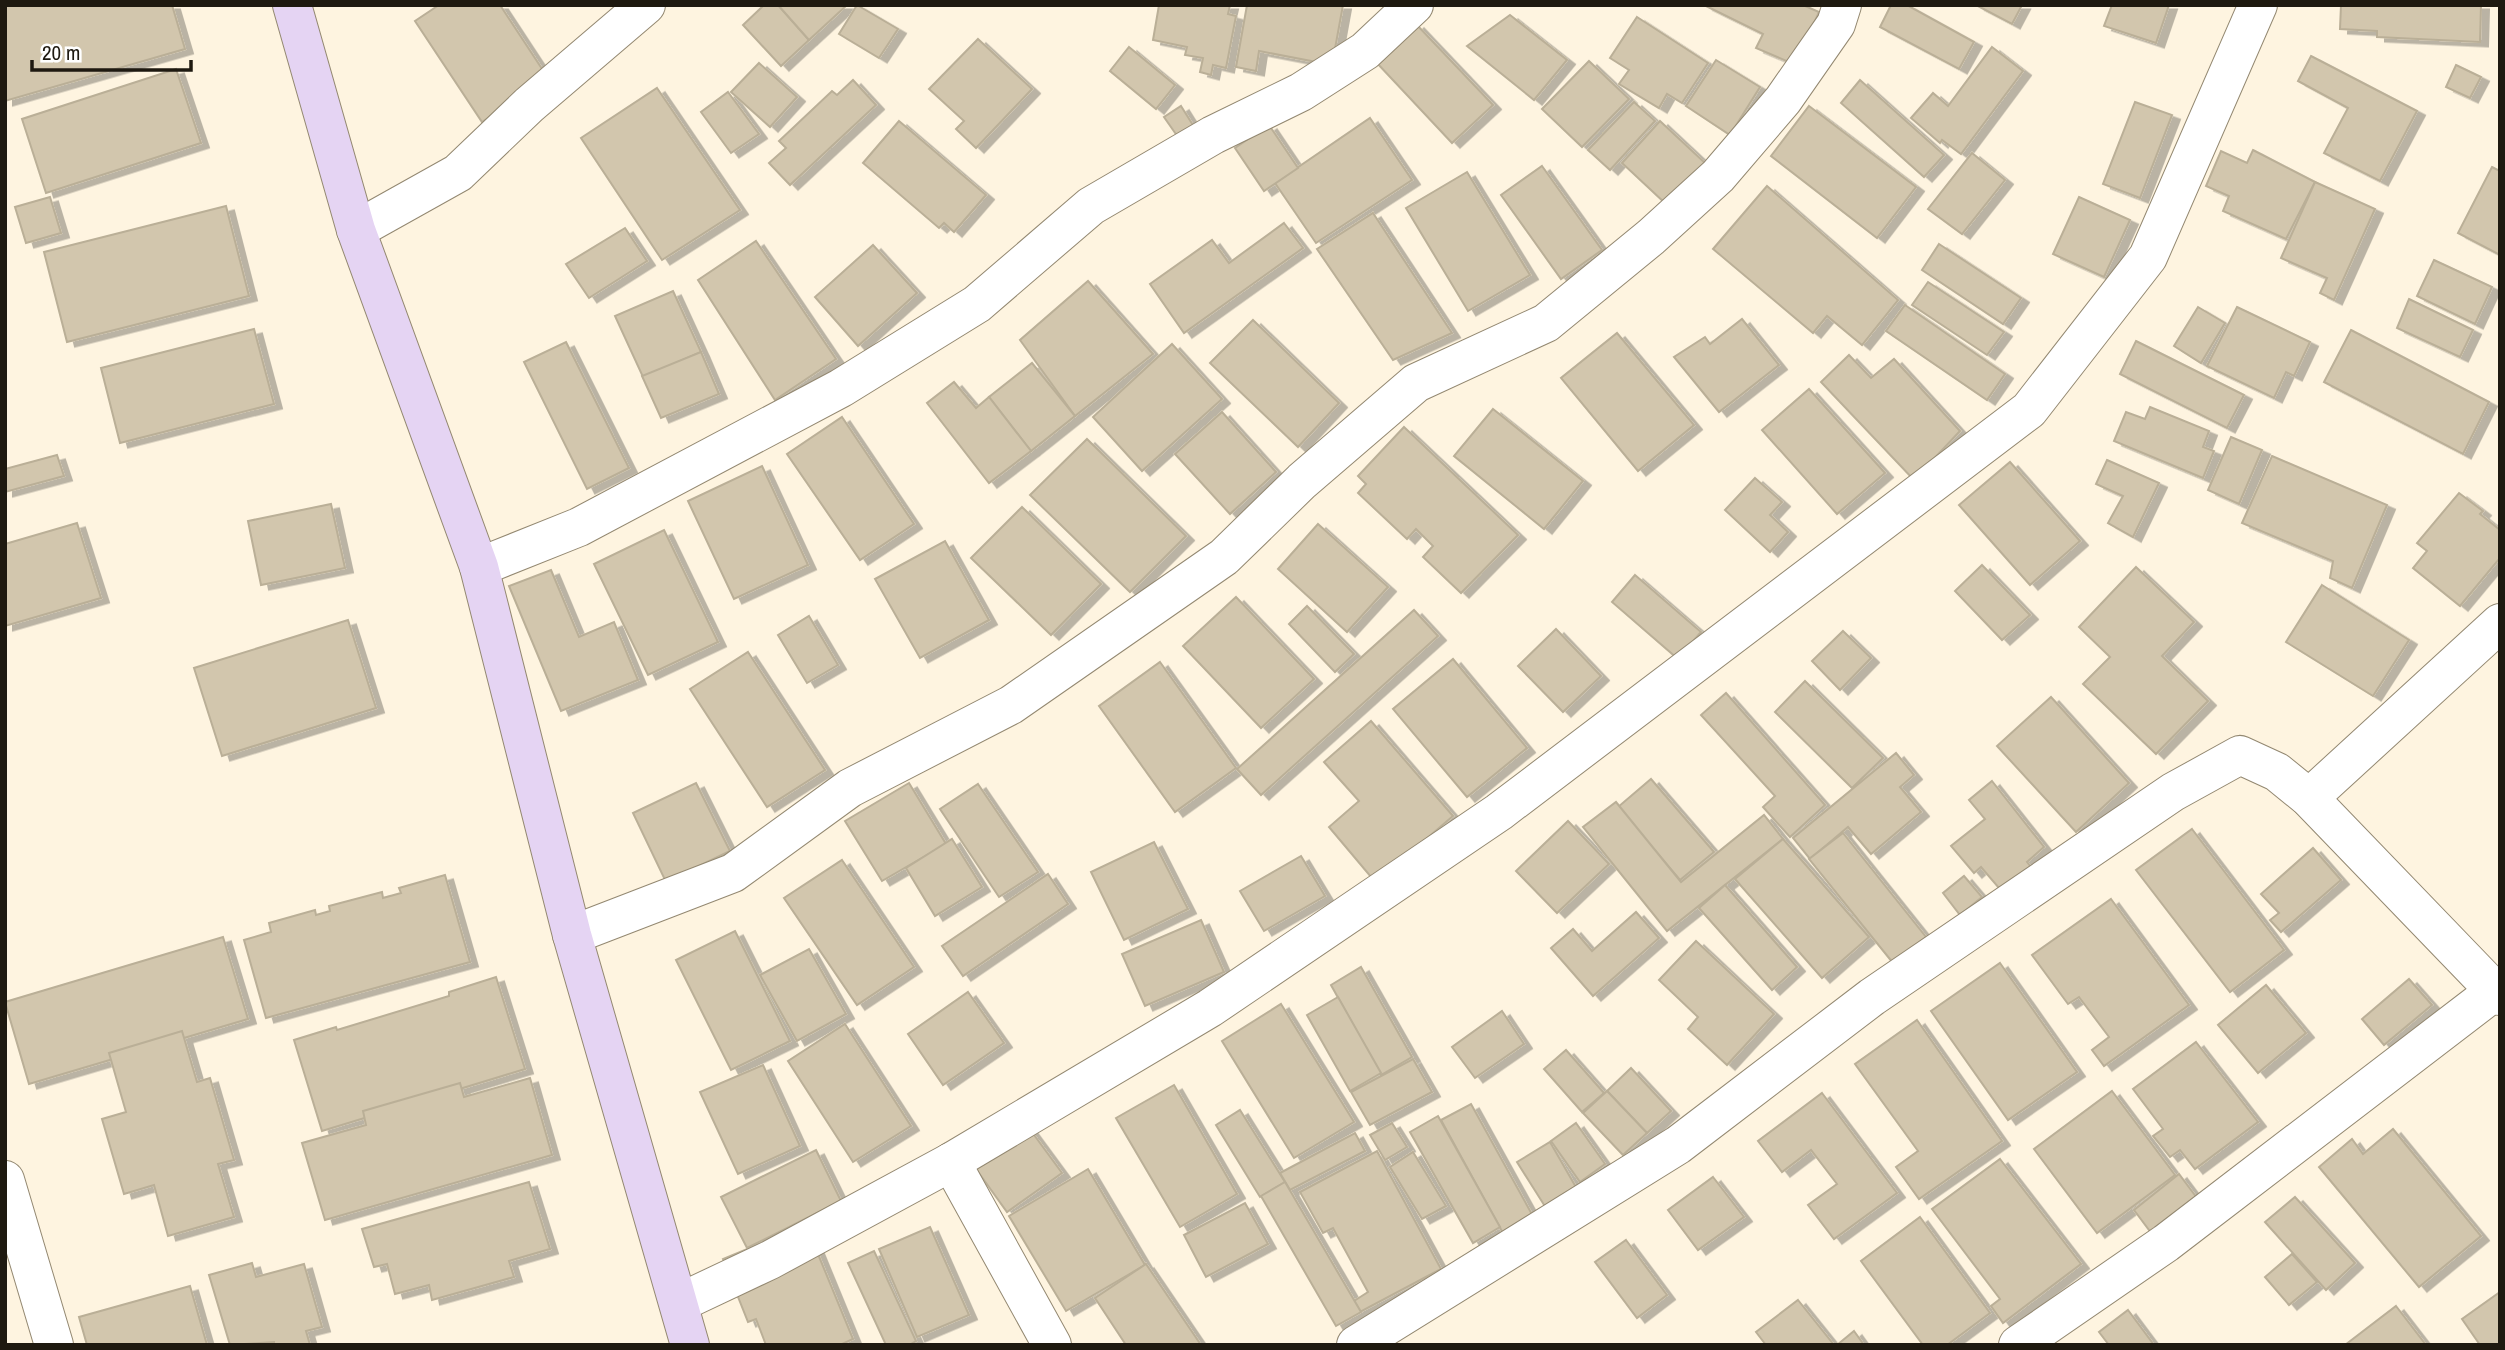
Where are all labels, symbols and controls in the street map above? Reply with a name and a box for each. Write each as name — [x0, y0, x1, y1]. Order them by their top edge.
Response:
scale bar — [32, 28, 191, 72]
text: 20 m — [42, 38, 80, 67]

